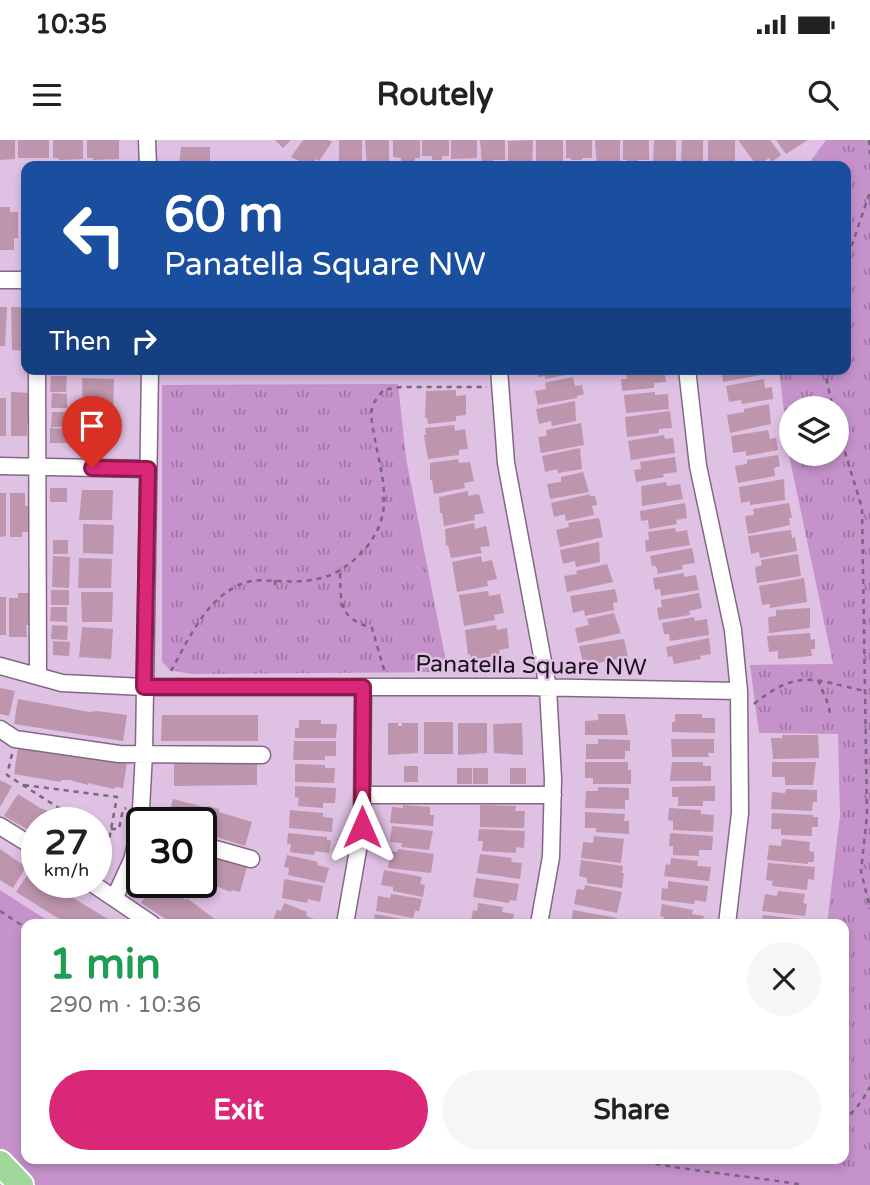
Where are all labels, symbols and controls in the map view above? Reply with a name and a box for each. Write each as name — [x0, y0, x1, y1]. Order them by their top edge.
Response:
text: 10:35 — [35, 9, 107, 40]
icon: menu — [28, 76, 66, 114]
text: Routely — [377, 76, 494, 114]
icon: search — [804, 76, 842, 114]
text: 60 m — [164, 186, 283, 245]
icon: left — [49, 189, 140, 280]
text: Panatella Square NW — [164, 246, 486, 284]
icon: right — [125, 322, 163, 360]
text: Then — [49, 326, 111, 357]
pin — [62, 396, 122, 468]
map controls — [779, 396, 849, 466]
button: layers — [779, 396, 849, 466]
icon: arrive — [73, 407, 111, 445]
street label: Panatella Square NW — [415, 650, 647, 682]
position arrow — [325, 790, 399, 864]
speed limit sign: 30 — [126, 807, 217, 898]
text: 27 — [45, 822, 88, 864]
text: km/h — [44, 859, 89, 881]
text: 1 min — [49, 939, 161, 990]
button: close — [747, 942, 821, 1016]
text: 290 m · 10:36 — [49, 991, 201, 1019]
button: Exit — [49, 1070, 428, 1150]
button: Share — [442, 1070, 821, 1150]

